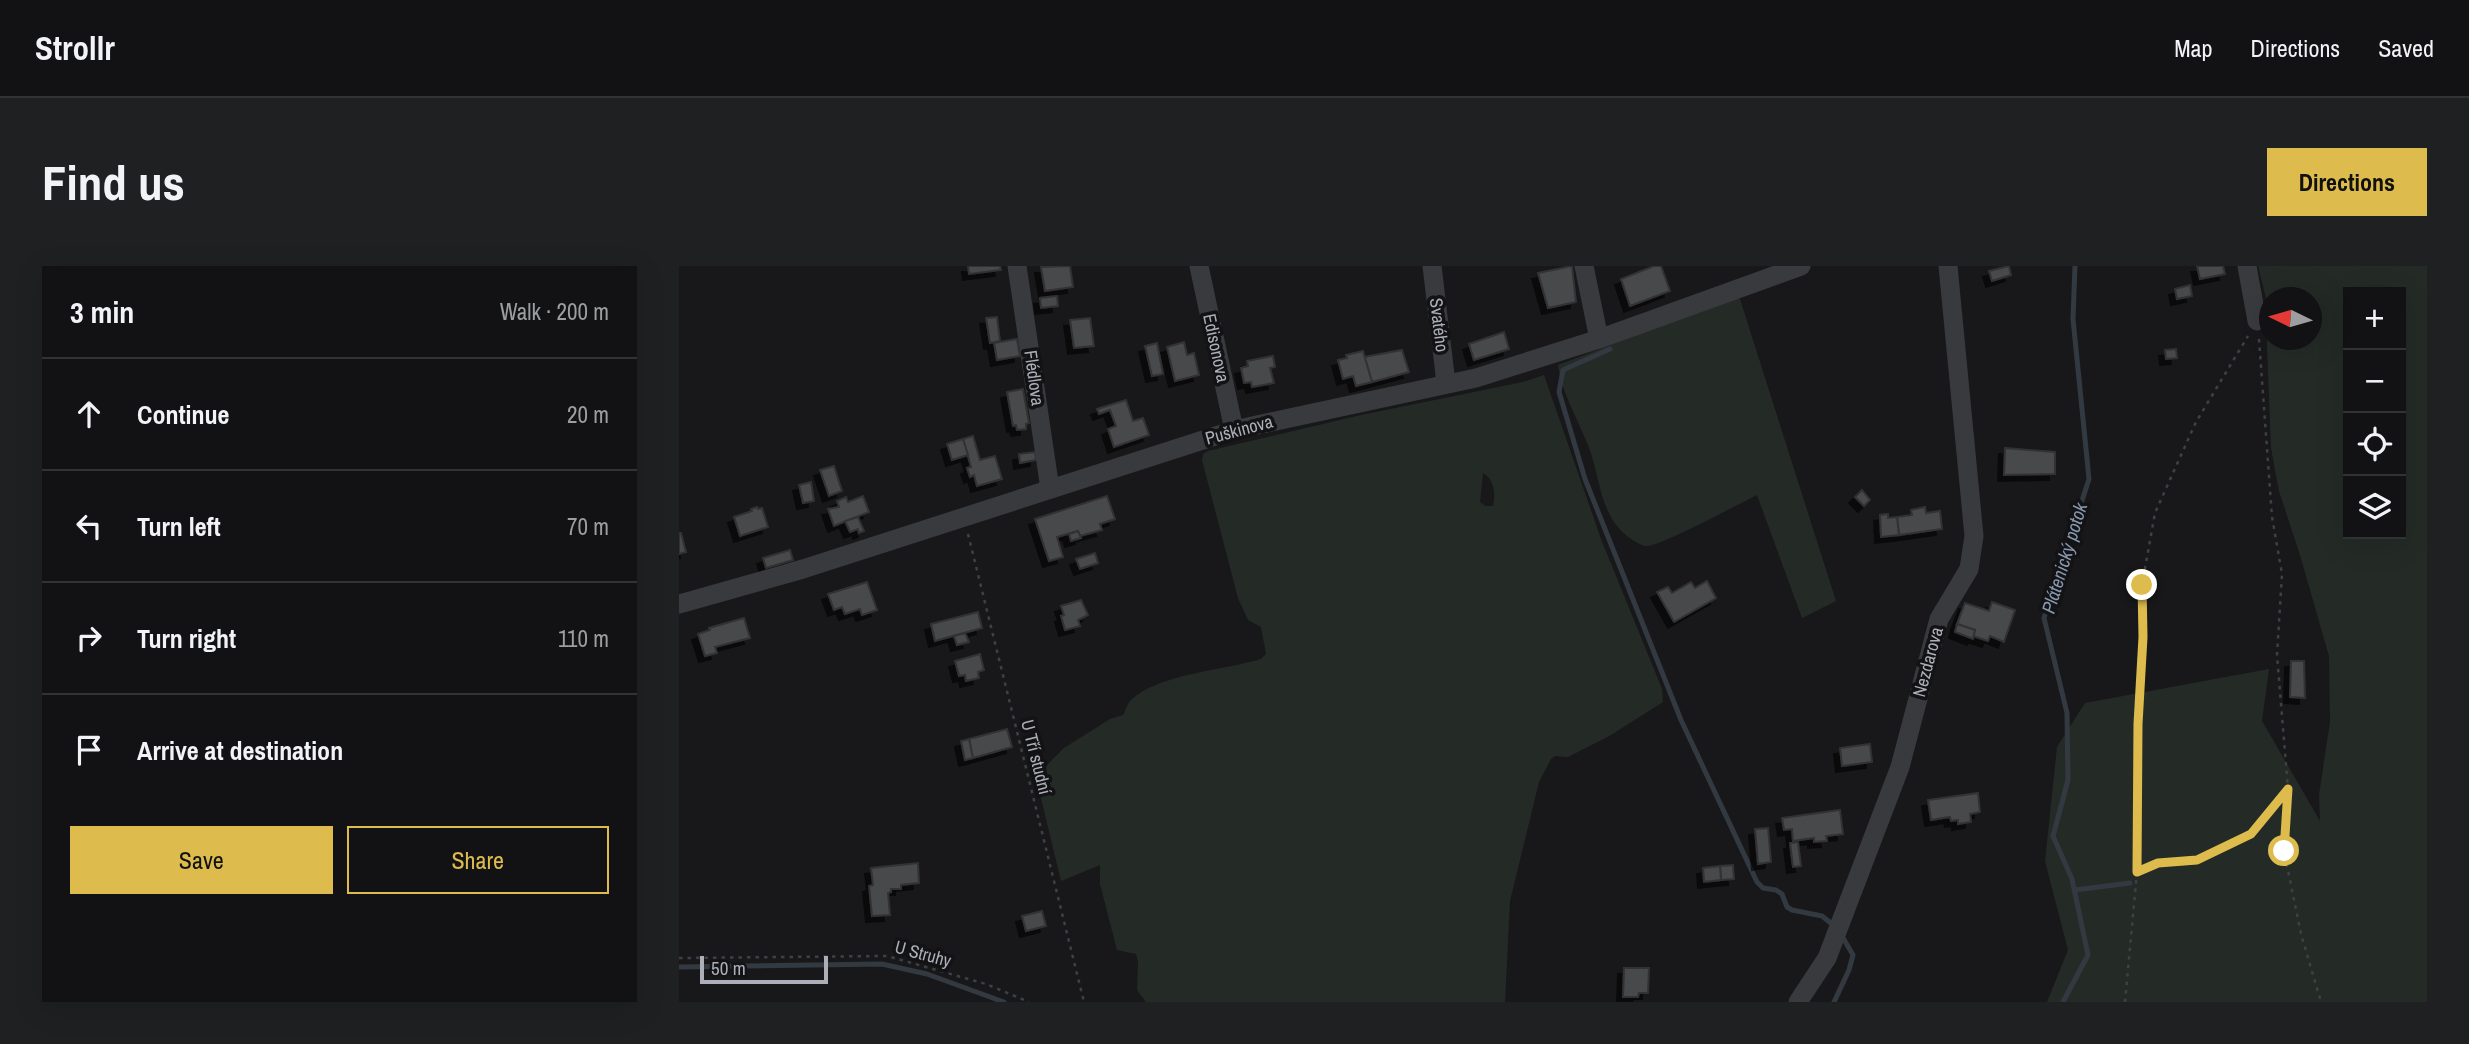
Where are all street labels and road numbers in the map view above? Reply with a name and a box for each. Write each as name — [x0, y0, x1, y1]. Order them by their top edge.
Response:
street label: Svatého — [1424, 297, 1455, 353]
street label: Edisonova — [1197, 311, 1236, 385]
street label: Flédlova — [1018, 349, 1051, 407]
street label: Puškinova — [1202, 409, 1275, 451]
street label: Nezdarova — [1906, 624, 1949, 700]
street label: U Tří studní — [1015, 717, 1058, 798]
street label: U Struhy — [892, 934, 955, 973]

